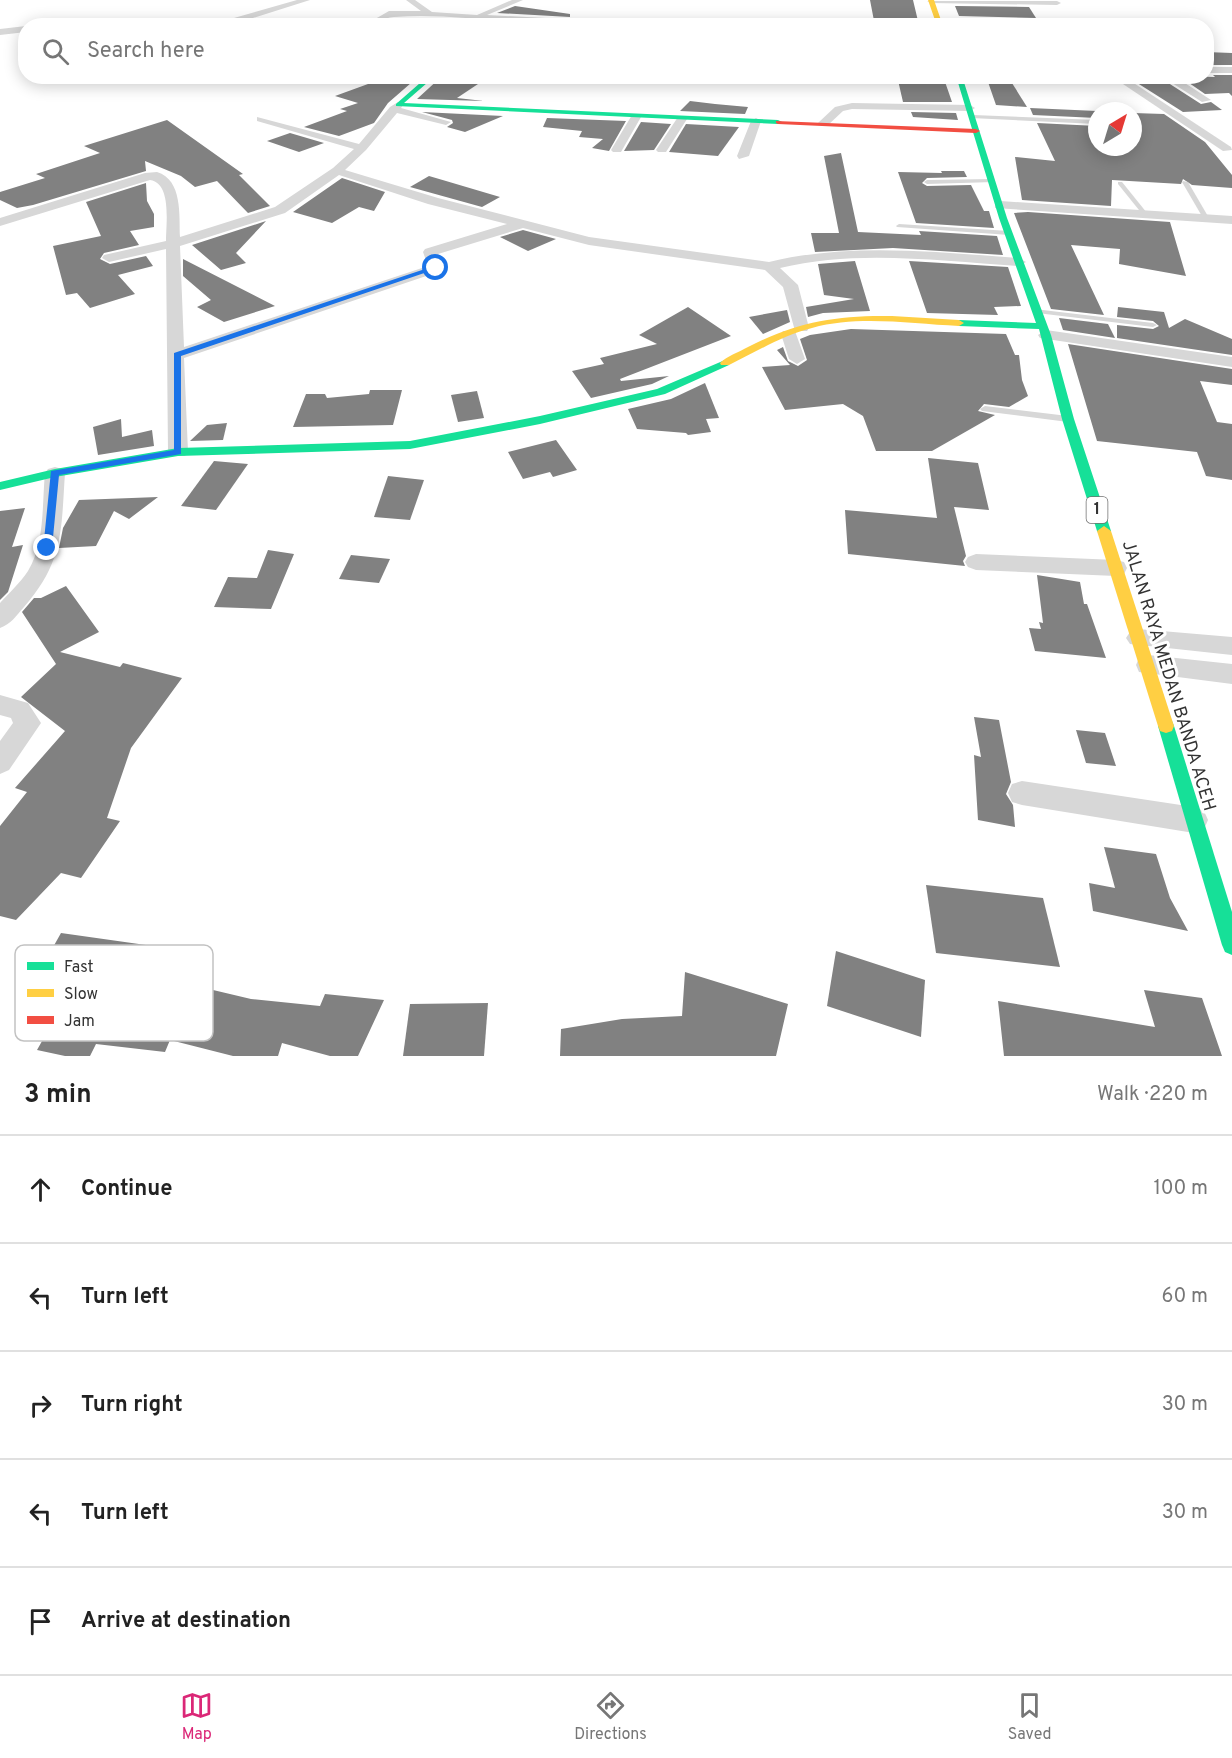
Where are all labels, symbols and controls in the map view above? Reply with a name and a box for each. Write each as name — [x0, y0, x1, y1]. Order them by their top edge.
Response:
search box — [18, 18, 1214, 84]
icon: search — [39, 35, 72, 68]
text: Search here — [87, 38, 205, 65]
north arrow — [1088, 102, 1142, 156]
route start — [422, 254, 448, 280]
road number: 1 — [1086, 497, 1108, 523]
route end — [33, 534, 59, 560]
street label: JALAN RAYA MEDAN BANDA ACEH — [1116, 538, 1220, 814]
legend — [15, 945, 213, 1041]
text: Fast — [64, 958, 94, 978]
text: Slow — [64, 985, 98, 1005]
text: Jam — [64, 1012, 95, 1032]
text: 3 min — [24, 1079, 92, 1112]
text: Walk · 220 m — [1097, 1082, 1208, 1108]
icon: ahead — [24, 1173, 57, 1206]
text: Continue — [81, 1176, 172, 1203]
text: 100 m — [1153, 1176, 1208, 1202]
icon: left — [24, 1281, 57, 1314]
text: Turn left — [81, 1284, 169, 1311]
text: 60 m — [1162, 1284, 1208, 1310]
icon: right — [24, 1389, 57, 1422]
text: Turn right — [81, 1392, 183, 1419]
text: 30 m — [1162, 1392, 1208, 1418]
icon: left — [24, 1497, 57, 1530]
text: Turn left — [81, 1500, 169, 1527]
text: 30 m — [1162, 1500, 1208, 1526]
icon: arrive — [24, 1605, 57, 1638]
text: Arrive at destination — [81, 1608, 291, 1635]
tab: Map — [180, 1689, 213, 1745]
tab: Directions — [574, 1689, 647, 1745]
tab: Saved — [1008, 1689, 1052, 1745]

